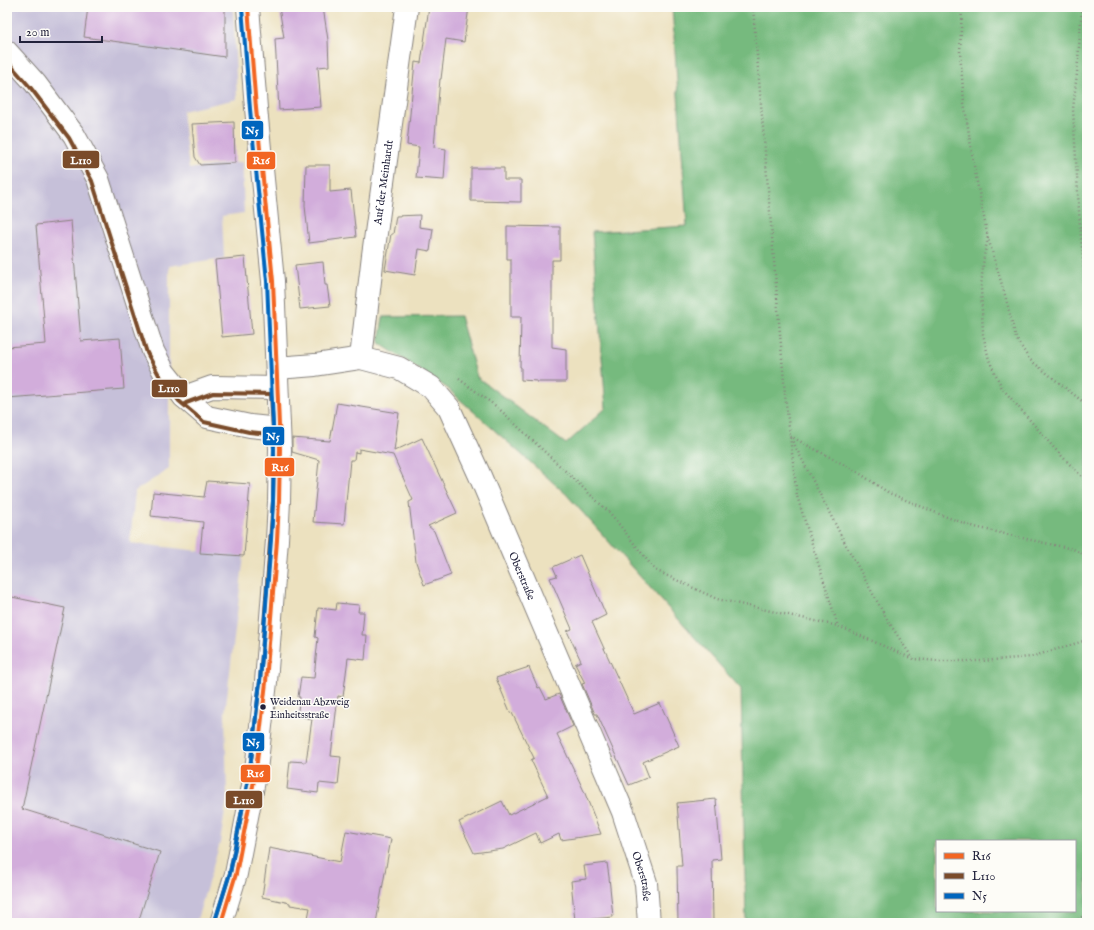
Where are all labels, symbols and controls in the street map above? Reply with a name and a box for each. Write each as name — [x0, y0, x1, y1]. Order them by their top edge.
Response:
scale bar — [20, 18, 102, 44]
text: 20 m — [26, 25, 49, 40]
line badge: N5 — [241, 120, 264, 140]
text: N5 — [244, 124, 259, 138]
street label: Auf der Meinhardt — [371, 139, 397, 227]
line badge: L110 — [62, 150, 100, 169]
line badge: R16 — [246, 151, 276, 170]
text: L110 — [69, 154, 92, 168]
text: R16 — [252, 154, 271, 168]
line badge: L110 — [151, 379, 188, 398]
text: L110 — [157, 382, 180, 396]
line badge: N5 — [262, 426, 285, 446]
text: N5 — [265, 430, 280, 444]
line badge: R16 — [264, 457, 295, 477]
text: R16 — [271, 461, 290, 475]
street label: Oberstraße — [505, 550, 538, 603]
place label: Weidenau Abzweig Einheitsstraße — [270, 696, 350, 722]
marker: Weidenau Abzweig Einheitsstraße — [258, 702, 268, 712]
line badge: N5 — [242, 732, 265, 752]
text: N5 — [245, 736, 260, 750]
line badge: R16 — [240, 764, 271, 783]
text: R16 — [246, 767, 265, 781]
line badge: L110 — [225, 790, 263, 809]
text: L110 — [232, 794, 255, 808]
legend — [936, 840, 1076, 912]
text: R16 — [972, 849, 992, 864]
street label: Oberstraße — [628, 850, 653, 902]
text: L110 — [972, 869, 995, 884]
text: N5 — [972, 889, 987, 904]

